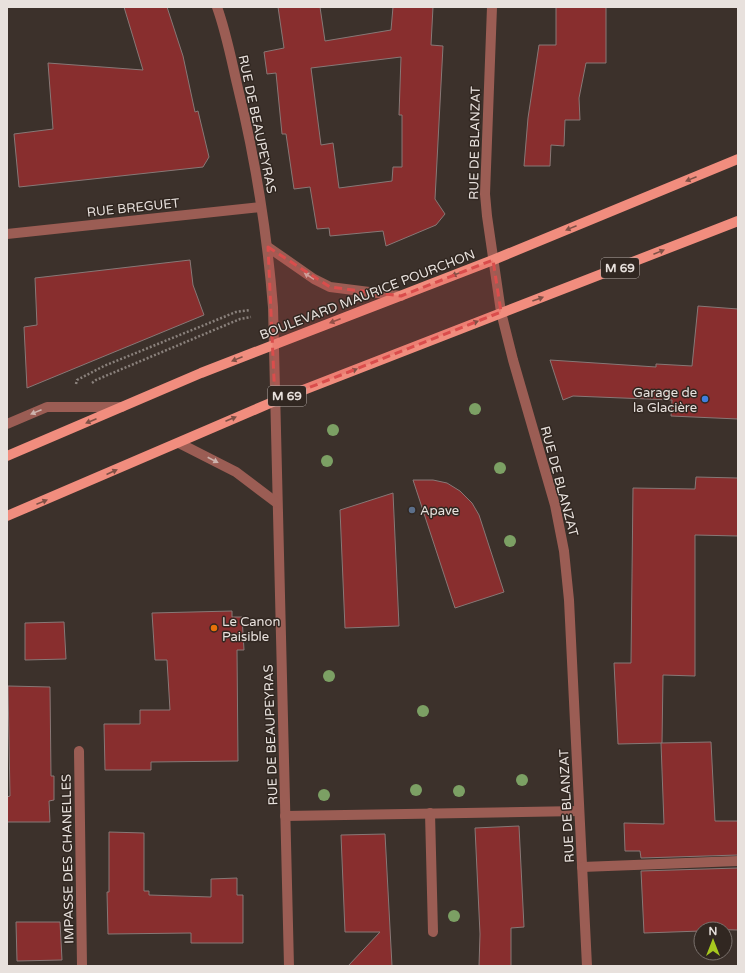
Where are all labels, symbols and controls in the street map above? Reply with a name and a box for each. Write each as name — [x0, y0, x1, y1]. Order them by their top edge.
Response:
street label: RUE DE BEAUPEYRAS — [235, 54, 280, 195]
street label: RUE DE BLANZAT — [466, 86, 484, 200]
one-way arrow — [684, 177, 696, 183]
street label: RUE BREGUET — [86, 195, 180, 221]
one-way arrow — [565, 225, 576, 231]
street label: BOULEVARD MAURICE POURCHON — [257, 246, 477, 344]
one-way arrow — [654, 249, 666, 255]
road number: M 69 — [601, 258, 639, 278]
one-way arrow — [451, 271, 462, 277]
one-way arrow — [303, 272, 315, 279]
one-way arrow — [532, 295, 544, 301]
one-way arrow — [329, 318, 341, 324]
one-way arrow — [467, 319, 479, 325]
one-way arrow — [230, 356, 242, 362]
one-way arrow — [346, 367, 358, 373]
place label: Garage de la Glacière — [633, 385, 697, 416]
road number: M 69 — [268, 386, 306, 406]
marker: Garage de la Glacière — [700, 394, 710, 404]
one-way arrow — [30, 409, 42, 415]
one-way arrow — [226, 416, 237, 422]
one-way arrow — [85, 418, 97, 424]
street label: RUE DE BLANZAT — [537, 424, 581, 538]
one-way arrow — [207, 457, 219, 464]
one-way arrow — [107, 468, 119, 474]
one-way arrow — [36, 498, 48, 504]
place label: Apave — [420, 503, 459, 519]
marker: Apave — [407, 505, 417, 515]
place label: Le Canon Paisible — [222, 614, 280, 645]
marker: Le Canon Paisible — [209, 623, 219, 633]
street label: RUE DE BEAUPEYRAS — [261, 664, 281, 806]
street label: RUE DE BLANZAT — [556, 749, 578, 863]
street label: IMPASSE DES CHANELLES — [59, 774, 77, 944]
north arrow — [693, 921, 733, 961]
text: N — [709, 925, 717, 938]

